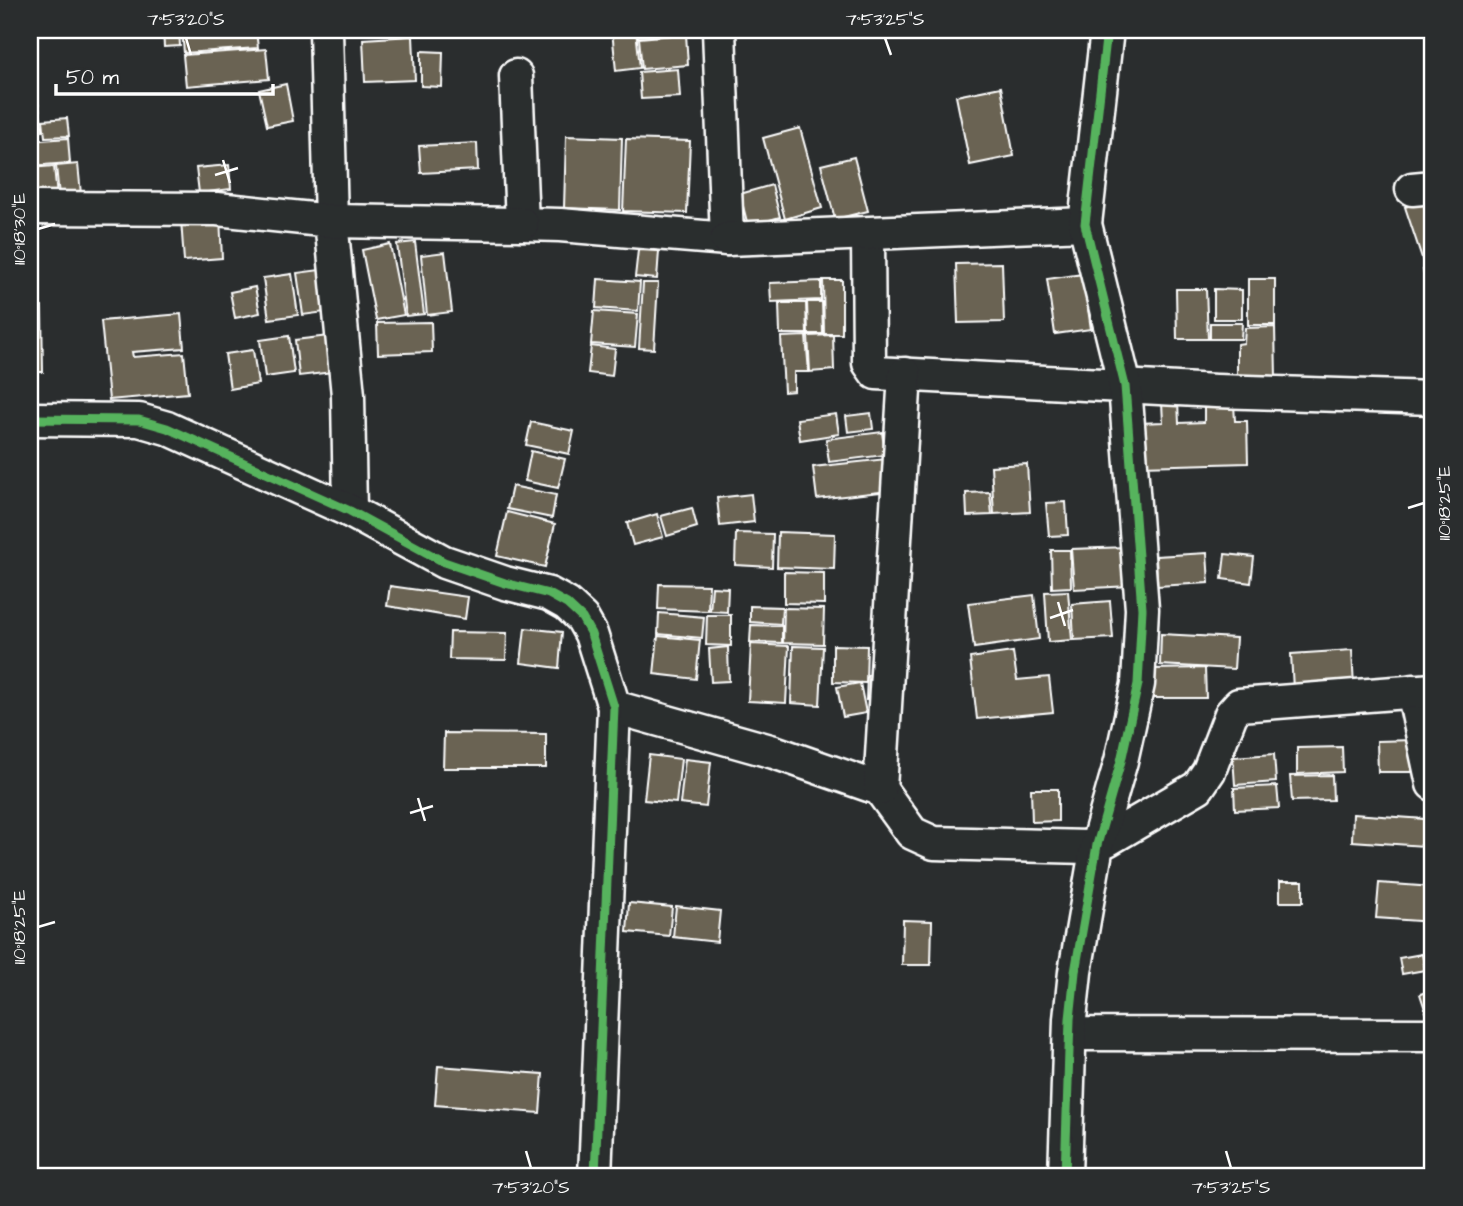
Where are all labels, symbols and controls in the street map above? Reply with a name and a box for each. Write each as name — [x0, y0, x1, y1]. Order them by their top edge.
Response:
text: 7°53'20"S — [147, 7, 225, 32]
text: 7°53'25"S — [846, 7, 924, 32]
scale bar — [56, 52, 273, 96]
text: 50 m — [66, 63, 120, 92]
text: 110°18'30"E — [7, 193, 32, 265]
text: 110°18'25"E — [1432, 465, 1457, 540]
text: 110°18'25"E — [7, 889, 32, 964]
text: 7°53'20"S — [492, 1175, 570, 1200]
text: 7°53'25"S — [1192, 1175, 1270, 1200]

